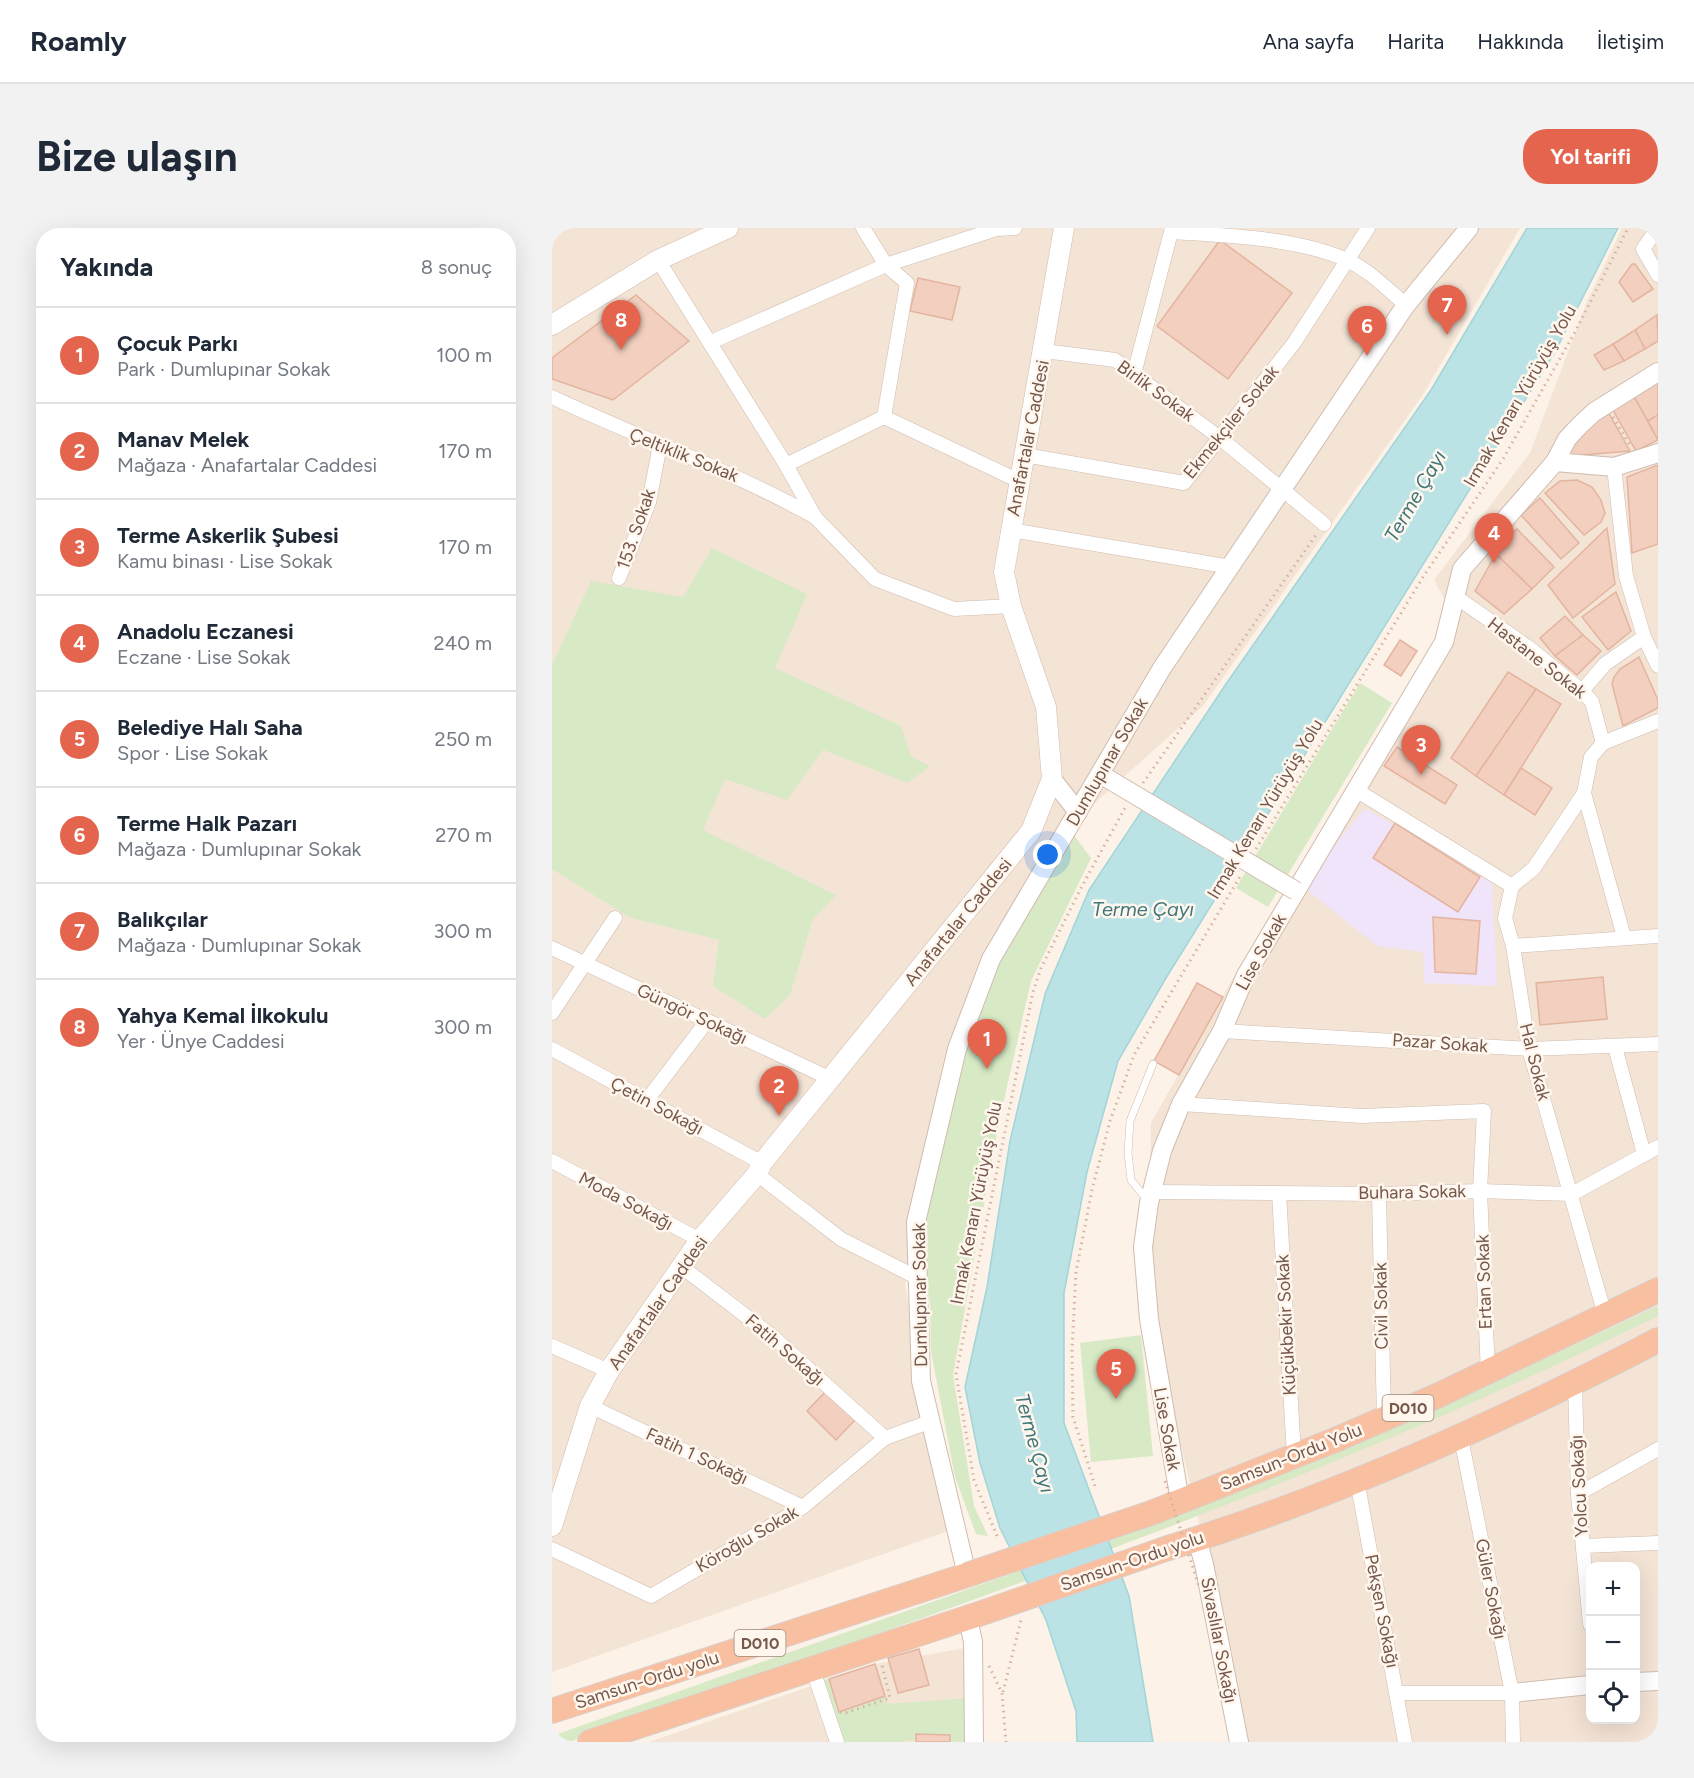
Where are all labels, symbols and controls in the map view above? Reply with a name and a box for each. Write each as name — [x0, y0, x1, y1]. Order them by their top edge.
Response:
text: Roamly — [30, 24, 127, 58]
text: Ana sayfa — [1263, 29, 1354, 54]
text: Harita — [1387, 29, 1444, 54]
text: Hakkında — [1477, 29, 1564, 54]
text: İletişim — [1597, 29, 1664, 54]
button: Yol tarifi — [1523, 129, 1658, 184]
text: Bize ulaşın — [36, 131, 238, 182]
text: Yakında — [60, 251, 153, 283]
text: 8 sonuç — [421, 255, 492, 279]
pin: 7 — [1428, 285, 1466, 335]
pin: 8 — [602, 300, 640, 350]
street label: Irmak Kenarı Yürüyüş Yolu — [1459, 301, 1581, 491]
pin: 6 — [1348, 306, 1386, 356]
text: Çocuk Parkı — [117, 330, 238, 357]
text: 1 — [75, 343, 84, 367]
text: 100 m — [436, 343, 492, 367]
street label: Birlik Sokak — [1113, 355, 1199, 427]
text: Park · Dumlupınar Sokak — [117, 357, 330, 381]
street label: Anafartalar Caddesi — [1002, 358, 1054, 518]
street label: Ekmekçiler Sokak — [1179, 361, 1284, 483]
street label: Çeltiklik Sokak — [626, 423, 742, 487]
text: Manav Melek — [117, 426, 249, 453]
text: 2 — [74, 439, 85, 463]
text: 170 m — [438, 439, 492, 463]
water label: Terme Çayı — [1379, 446, 1451, 546]
text: Mağaza · Anafartalar Caddesi — [117, 453, 377, 477]
street label: 153. Sokak — [612, 486, 660, 572]
pin: 4 — [1474, 514, 1514, 563]
text: Terme Askerlik Şubesi — [117, 522, 339, 549]
text: 3 — [74, 535, 85, 559]
text: 170 m — [438, 535, 492, 559]
text: Kamu binası · Lise Sokak — [117, 549, 332, 573]
street label: Hastane Sokak — [1483, 613, 1591, 704]
text: Anadolu Eczanesi — [117, 618, 294, 645]
text: 4 — [73, 631, 86, 655]
text: 240 m — [434, 631, 492, 655]
text: Eczane · Lise Sokak — [117, 645, 290, 669]
street label: Dumlupınar Sokak — [1061, 694, 1153, 830]
text: Belediye Halı Saha — [117, 714, 303, 741]
street label: Irmak Kenarı Yürüyüş Yolu — [1202, 715, 1328, 903]
pin: 3 — [1402, 726, 1440, 775]
text: 5 — [74, 727, 85, 751]
text: 250 m — [435, 727, 492, 751]
text: Spor · Lise Sokak — [117, 741, 268, 765]
text: Terme Halk Pazarı — [117, 810, 297, 837]
text: 6 — [74, 823, 85, 847]
text: 270 m — [435, 823, 492, 847]
text: Mağaza · Dumlupınar Sokak — [117, 837, 361, 861]
your location — [1033, 840, 1062, 869]
street label: Anafartalar Caddesi — [900, 853, 1016, 991]
water label: Terme Çayı — [1092, 897, 1194, 921]
text: Balıkçılar — [117, 906, 208, 933]
street label: Lise Sokak — [1231, 910, 1291, 994]
text: 7 — [74, 919, 85, 943]
text: 300 m — [434, 919, 492, 943]
text: Mağaza · Dumlupınar Sokak — [117, 933, 361, 957]
street label: Güngör Sokağı — [633, 979, 751, 1049]
text: Yahya Kemal İlkokulu — [117, 1002, 328, 1029]
text: 8 — [73, 1015, 86, 1039]
text: 300 m — [434, 1015, 492, 1039]
pin: 1 — [968, 1020, 1006, 1069]
street label: Hal Sokak — [1515, 1021, 1555, 1103]
text: Yer · Ünye Caddesi — [117, 1029, 285, 1053]
street label: Pazar Sokak — [1391, 1029, 1489, 1057]
pin: 2 — [760, 1066, 798, 1116]
street label: Çetin Sokağı — [607, 1072, 707, 1140]
street label: Irmak Kenarı Yürüyüş Yolu — [946, 1100, 1006, 1306]
street label: Moda Sokağı — [575, 1167, 677, 1235]
street label: Buhara Sokak — [1358, 1180, 1466, 1204]
street label: Dumlupınar Sokak — [908, 1222, 932, 1367]
street label: Anafartalar Caddesi — [604, 1232, 712, 1374]
street label: Ertan Sokak — [1471, 1234, 1497, 1330]
street label: Küçükbekir Sokak — [1271, 1254, 1301, 1396]
street label: Civil Sokak — [1369, 1262, 1393, 1350]
street label: Fatih Sokağı — [741, 1309, 829, 1391]
pin: 5 — [1096, 1350, 1136, 1399]
street label: Lise Sokak — [1149, 1386, 1185, 1473]
water label: Terme Çayı — [1010, 1391, 1060, 1495]
road number: D010 — [1382, 1395, 1434, 1421]
street label: Samsun-Ordu Yolu — [1217, 1419, 1365, 1495]
street label: Fatih 1 Sokağı — [642, 1423, 752, 1489]
street label: Yolcu Sokağı — [1565, 1434, 1593, 1538]
street label: Köroğlu Sokak — [692, 1501, 802, 1577]
street label: Samsun-Ordu yolu — [1057, 1526, 1207, 1596]
street label: Güler Sokağı — [1470, 1537, 1512, 1641]
street label: Pekşen Sokağı — [1360, 1552, 1404, 1670]
map controls — [1586, 1562, 1640, 1724]
button: + — [1586, 1562, 1640, 1616]
street label: Sivaslılar Sokağı — [1196, 1575, 1242, 1705]
button: − — [1586, 1616, 1640, 1670]
road number: D010 — [734, 1630, 786, 1656]
street label: Samsun-Ordu yolu — [572, 1646, 722, 1714]
button: locate — [1586, 1670, 1640, 1724]

